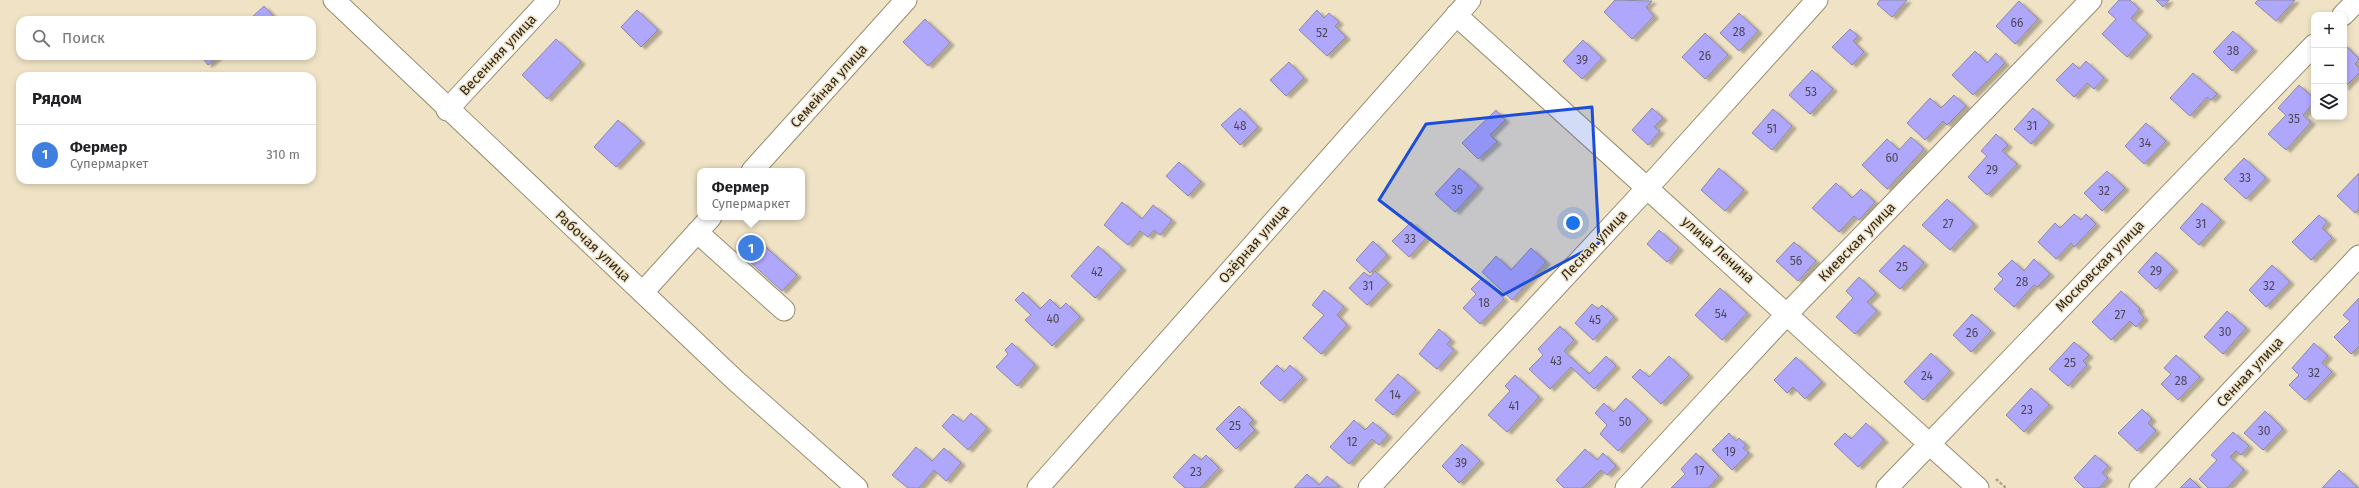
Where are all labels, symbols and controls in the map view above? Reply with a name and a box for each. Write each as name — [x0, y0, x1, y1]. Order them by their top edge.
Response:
street label: Весенняя улица — [456, 11, 540, 99]
map controls — [2311, 12, 2347, 120]
button: + — [2311, 12, 2347, 48]
search box — [16, 16, 316, 60]
house number: 66 — [2011, 16, 2023, 30]
house number: 28 — [1733, 25, 1746, 39]
house number: 52 — [1316, 26, 1328, 40]
icon: search — [30, 27, 52, 49]
text: Поиск — [62, 29, 105, 47]
street label: Семейная улица — [787, 41, 871, 131]
house number: 38 — [2227, 44, 2240, 58]
button: − — [2311, 48, 2347, 84]
house number: 26 — [1699, 49, 1711, 63]
house number: 39 — [1576, 53, 1588, 67]
button: layers — [2311, 84, 2347, 120]
house number: 53 — [1805, 85, 1817, 99]
text: Рядом — [32, 88, 82, 109]
house number: 35 — [2288, 112, 2300, 126]
house number: 48 — [1234, 119, 1247, 133]
house number: 31 — [2027, 119, 2037, 133]
house number: 51 — [1767, 122, 1777, 136]
house number: 34 — [2139, 136, 2152, 150]
text: Фермер — [70, 138, 127, 156]
text: 1 — [42, 147, 48, 162]
text: 310 m — [266, 147, 300, 162]
house number: 60 — [1885, 151, 1899, 165]
text: Супермаркет — [70, 156, 148, 171]
house number: 29 — [1986, 163, 1998, 177]
popup — [697, 168, 805, 220]
house number: 33 — [2239, 171, 2251, 185]
text: Фермер — [712, 178, 769, 196]
house number: 35 — [1451, 183, 1463, 197]
house number: 32 — [2098, 184, 2110, 198]
text: Супермаркет — [712, 196, 790, 211]
street label: Киевская улица — [1815, 199, 1899, 285]
street label: Озёрная улица — [1215, 201, 1293, 287]
street label: Лесная улица — [1557, 206, 1631, 284]
street label: Рабочая улица — [552, 207, 634, 285]
your location — [1563, 213, 1583, 233]
street label: улица Ленина — [1678, 213, 1758, 287]
house number: 27 — [1942, 217, 1954, 231]
street label: Московская улица — [2052, 217, 2148, 315]
house number: 31 — [2196, 217, 2206, 231]
house number: 33 — [1404, 232, 1416, 246]
pin: 1 — [738, 233, 764, 263]
house number: 56 — [1790, 254, 1802, 268]
house number: 25 — [1896, 260, 1908, 274]
house number: 29 — [2150, 264, 2162, 278]
house number: 42 — [1091, 265, 1103, 279]
house number: 28 — [2016, 275, 2029, 289]
house number: 31 — [1363, 279, 1373, 293]
house number: 32 — [2263, 279, 2275, 293]
house number: 18 — [1478, 296, 1490, 310]
house number: 54 — [1715, 307, 1728, 321]
house number: 27 — [2114, 308, 2126, 322]
house number: 40 — [1046, 312, 1060, 326]
house number: 45 — [1589, 313, 1601, 327]
house number: 30 — [2219, 325, 2232, 339]
house number: 26 — [1966, 326, 1978, 340]
street label: Сенная улица — [2213, 333, 2287, 411]
house number: 43 — [1550, 354, 1562, 368]
house number: 25 — [2064, 356, 2076, 370]
house number: 32 — [2308, 366, 2320, 380]
house number: 24 — [1921, 369, 1934, 383]
house number: 28 — [2175, 374, 2188, 388]
house number: 14 — [1389, 388, 1401, 402]
house number: 41 — [1509, 399, 1519, 413]
house number: 23 — [2021, 403, 2033, 417]
house number: 50 — [1619, 415, 1632, 429]
house number: 25 — [1229, 419, 1241, 433]
house number: 30 — [2258, 424, 2271, 438]
house number: 12 — [1346, 435, 1358, 449]
house number: 19 — [1724, 445, 1736, 459]
house number: 39 — [1455, 456, 1467, 470]
house number: 17 — [1694, 464, 1704, 478]
house number: 23 — [1190, 465, 1202, 479]

